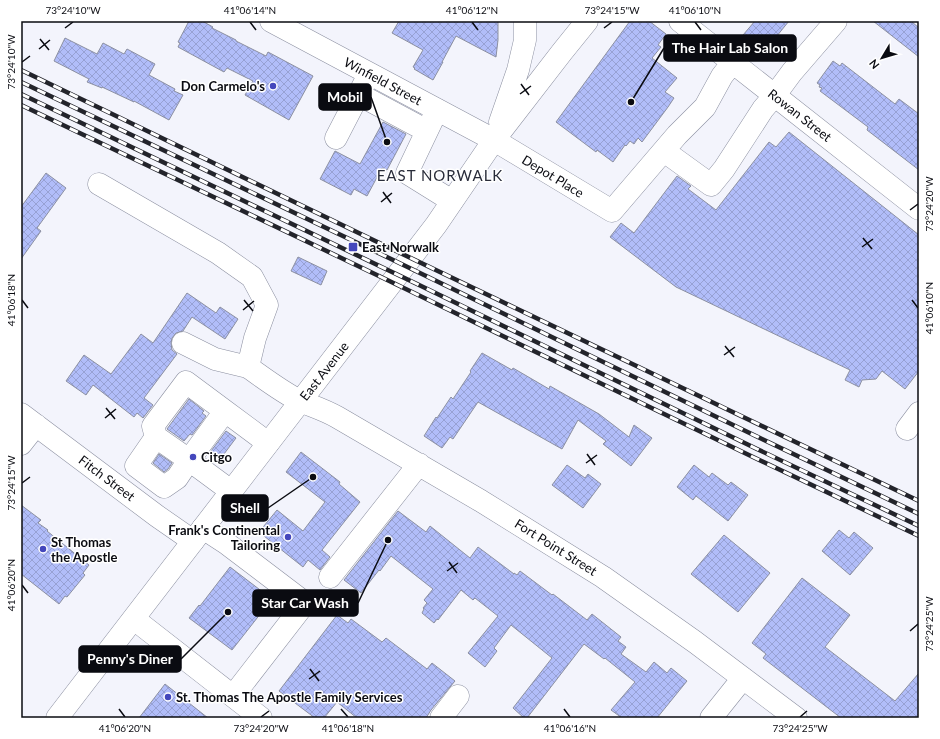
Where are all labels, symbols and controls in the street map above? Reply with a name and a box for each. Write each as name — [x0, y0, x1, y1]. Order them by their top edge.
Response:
text: 73°24'10"W — [45, 4, 101, 16]
text: 41°06'14"N — [224, 4, 276, 16]
text: 41°06'12"N — [446, 4, 498, 16]
text: 73°24'15"W — [584, 4, 640, 16]
text: 41°06'10"N — [669, 4, 721, 16]
text: 73°24'10"W — [5, 34, 17, 90]
callout: The Hair Lab Salon — [664, 35, 796, 61]
north arrow — [862, 38, 902, 78]
text: The Hair Lab Salon — [672, 39, 788, 56]
street label: Winfield Street — [341, 54, 425, 108]
text: N — [866, 57, 881, 72]
place label: Don Carmelo's — [181, 78, 265, 94]
marker: Don Carmelo's — [268, 81, 278, 91]
callout: Mobil — [319, 84, 371, 110]
street label: Rowan Street — [765, 85, 835, 145]
text: Mobil — [327, 88, 363, 105]
street label: Depot Place — [519, 151, 587, 201]
district label: EAST NORWALK — [377, 166, 503, 184]
text: 73°24'20"W — [923, 176, 935, 232]
place label: East Norwalk — [362, 239, 439, 255]
marker: East Norwalk — [347, 241, 359, 253]
text: 41°06'18"N — [5, 274, 17, 326]
text: 41°06'10"N — [923, 282, 935, 334]
street label: East Avenue — [296, 338, 352, 404]
place label: Citgo — [201, 449, 232, 465]
street label: Fitch Street — [76, 452, 138, 504]
marker: Citgo — [188, 452, 198, 462]
text: 73°24'15"W — [5, 455, 17, 511]
callout: Shell — [222, 495, 268, 521]
text: Shell — [230, 499, 260, 516]
street label: Fort Point Street — [512, 515, 600, 579]
place label: Frank's Continental Tailoring — [168, 522, 280, 553]
marker: Frank's Continental Tailoring — [283, 532, 293, 542]
place label: St Thomas the Apostle — [51, 534, 117, 565]
marker: St Thomas the Apostle — [38, 544, 48, 554]
text: 41°06'20"N — [5, 559, 17, 611]
callout: Star Car Wash — [253, 590, 358, 616]
text: Star Car Wash — [261, 594, 349, 611]
text: 73°24'25"W — [923, 596, 935, 652]
callout: Penny's Diner — [79, 646, 181, 672]
text: Penny's Diner — [87, 650, 174, 667]
place label: St. Thomas The Apostle Family Services — [176, 689, 403, 705]
marker: St. Thomas The Apostle Family Services — [163, 692, 173, 702]
text: 41°06'20"N — [99, 722, 151, 734]
text: 73°24'20"W — [233, 722, 289, 734]
text: 41°06'18"N — [322, 722, 374, 734]
text: 41°06'16"N — [544, 722, 596, 734]
text: 73°24'25"W — [772, 722, 828, 734]

